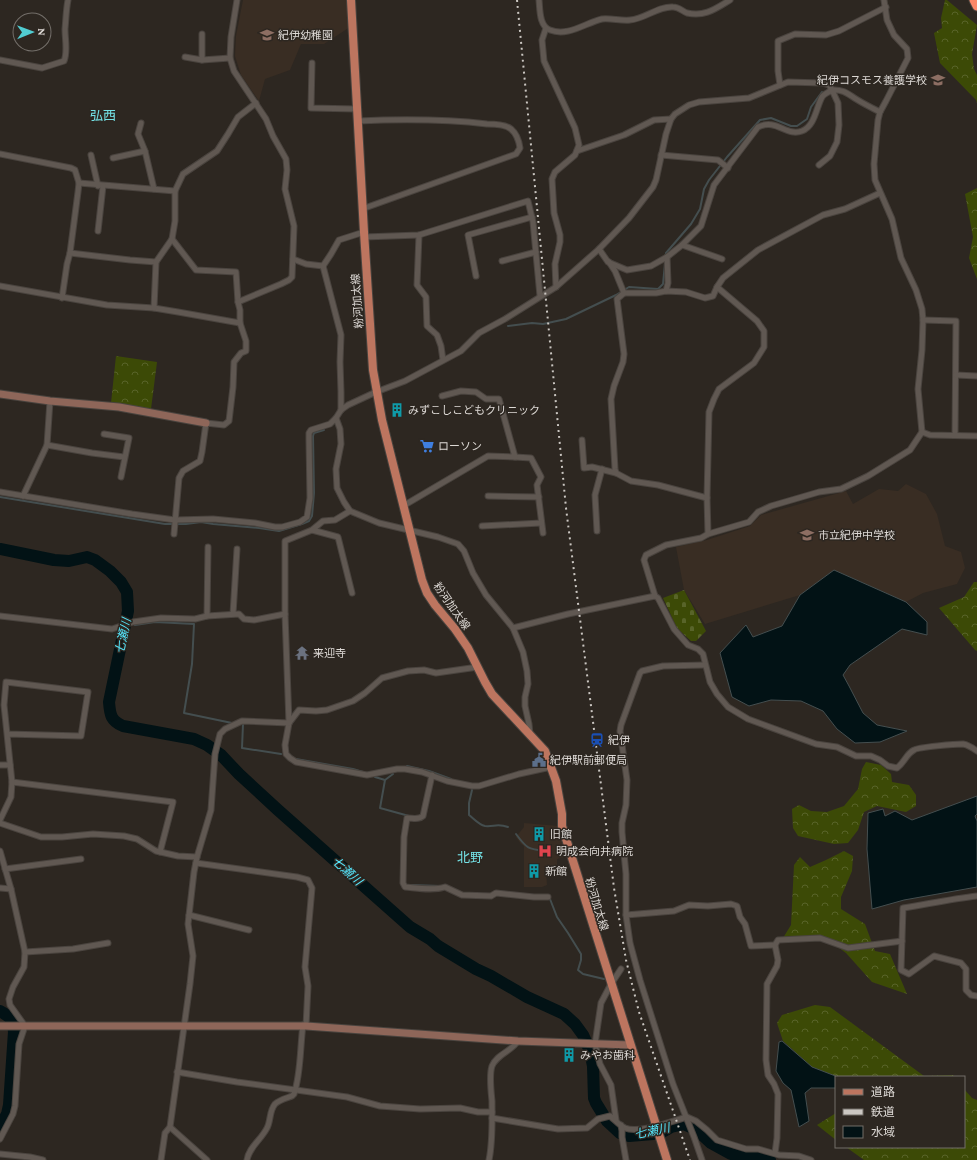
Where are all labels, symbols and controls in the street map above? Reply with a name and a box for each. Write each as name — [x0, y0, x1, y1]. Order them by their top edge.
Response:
north arrow — [12, 12, 52, 52]
school or university icon: 紀伊幼稚園 — [259, 27, 275, 43]
text: N — [36, 28, 48, 36]
place label: 紀伊幼稚園 — [278, 29, 333, 41]
school or university icon: 紀伊コスモス養護学校 — [930, 72, 946, 88]
place label: 紀伊コスモス養護学校 — [817, 74, 927, 86]
district label: 弘西 — [90, 108, 116, 123]
street label: 粉河加太線 — [349, 273, 365, 329]
building icon: みずこしこどもクリニック — [389, 402, 405, 418]
place label: みずこしこどもクリニック — [408, 404, 540, 416]
supermarket icon: ローソン — [419, 438, 435, 454]
place label: ローソン — [438, 440, 482, 452]
school or university icon: 市立紀伊中学校 — [799, 527, 815, 543]
place label: 市立紀伊中学校 — [818, 529, 895, 541]
street label: 粉河加太線 — [431, 580, 473, 632]
water label: 七瀬川 — [112, 615, 134, 655]
temple icon: 来迎寺 — [294, 645, 310, 661]
place label: 来迎寺 — [313, 647, 346, 659]
station icon: 紀伊 — [589, 732, 605, 748]
place label: 紀伊 — [608, 734, 630, 746]
public building icon: 紀伊駅前郵便局 — [531, 752, 547, 768]
place label: 紀伊駅前郵便局 — [550, 754, 627, 766]
building icon: 旧館 — [531, 826, 547, 842]
place label: 旧館 — [550, 828, 572, 840]
hospital icon: 明成会向井病院 — [537, 843, 553, 859]
place label: 明成会向井病院 — [556, 845, 633, 857]
district label: 北野 — [457, 850, 483, 865]
water label: 七瀬川 — [329, 854, 367, 890]
building icon: 新館 — [526, 863, 542, 879]
place label: 新館 — [545, 865, 567, 877]
street label: 粉河加太線 — [583, 876, 611, 932]
building icon: みやお歯科 — [561, 1047, 577, 1063]
place label: みやお歯科 — [580, 1049, 635, 1061]
legend — [835, 1076, 965, 1148]
text: 道路 — [871, 1085, 895, 1099]
text: 鉄道 — [871, 1105, 895, 1119]
water label: 七瀬川 — [633, 1120, 673, 1142]
text: 水域 — [871, 1125, 895, 1139]

